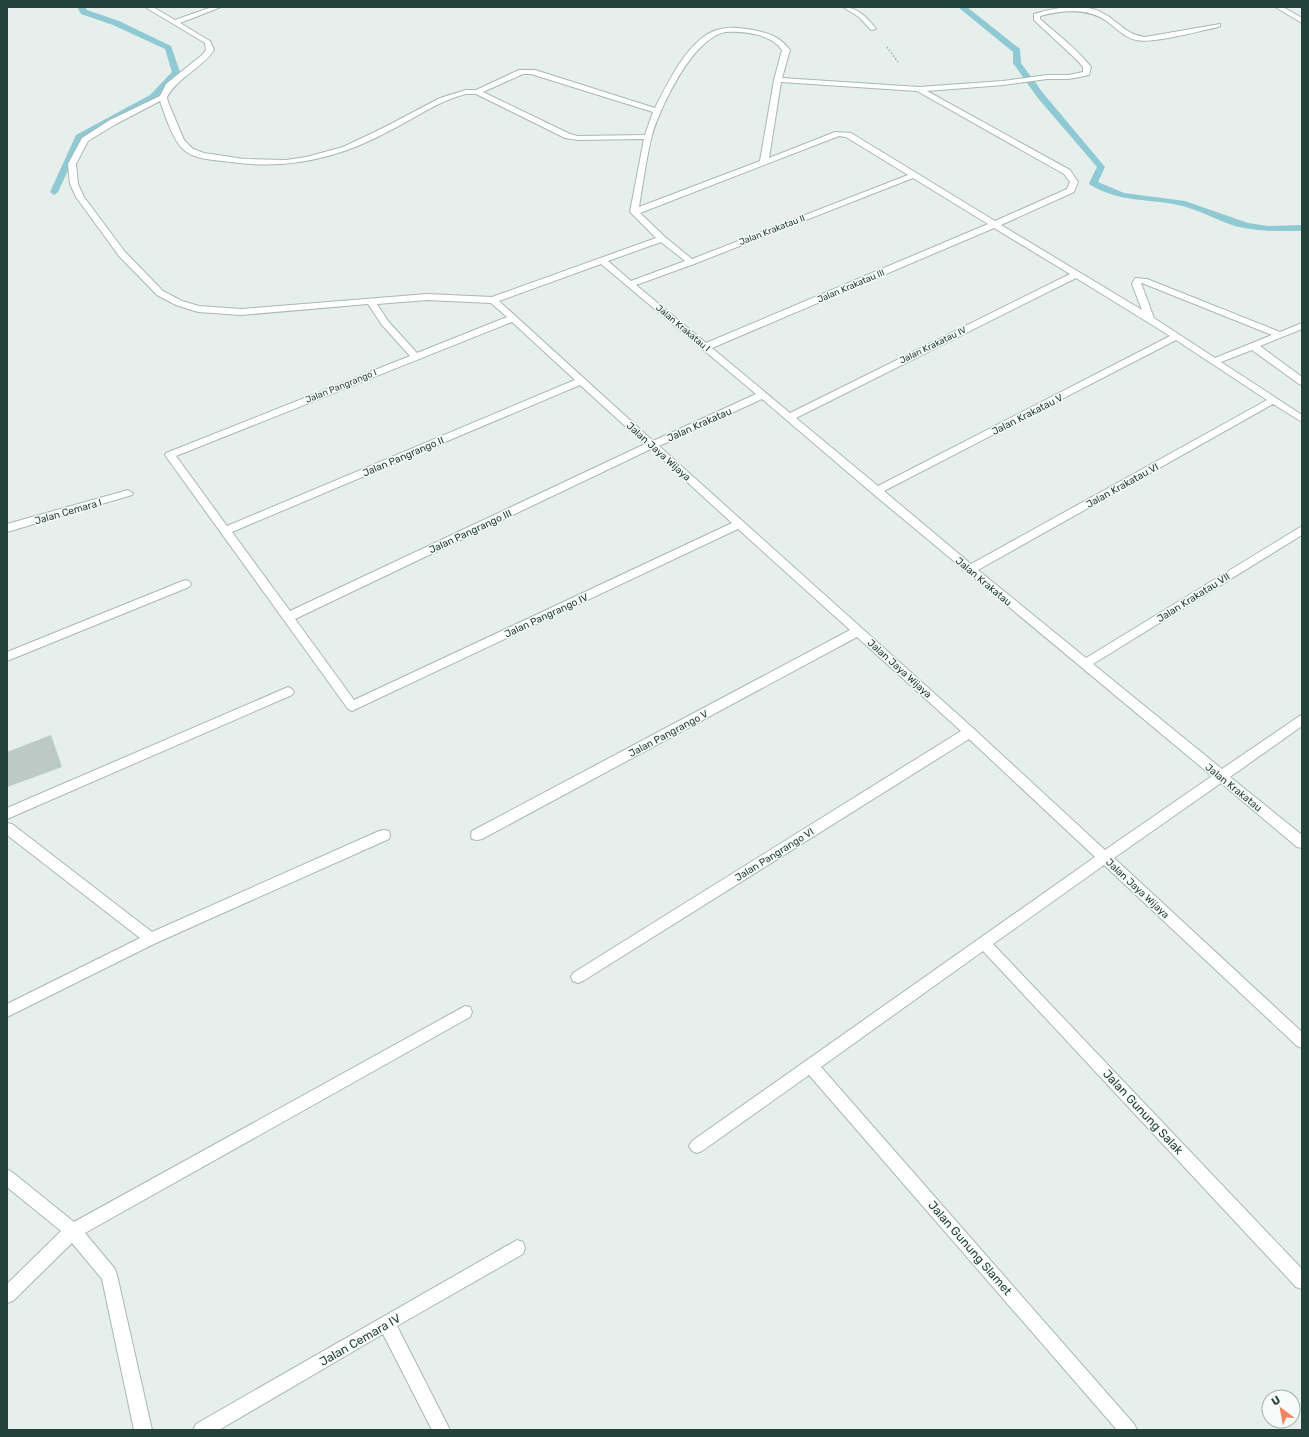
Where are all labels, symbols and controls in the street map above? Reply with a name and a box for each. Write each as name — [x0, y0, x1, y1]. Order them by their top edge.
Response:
street label: Jalan Krakatau II — [738, 213, 806, 247]
street label: Jalan Krakatau III — [816, 267, 886, 305]
street label: Jalan Krakatau I — [654, 303, 712, 353]
street label: Jalan Krakatau IV — [898, 324, 968, 366]
street label: Jalan Pangrango I — [304, 367, 378, 405]
street label: Jalan Krakatau V — [990, 392, 1065, 438]
street label: Jalan Krakatau — [665, 405, 734, 445]
street label: Jalan Jaya Wijaya — [624, 420, 693, 484]
street label: Jalan Pangrango II — [361, 434, 446, 479]
street label: Jalan Krakatau VI — [1084, 461, 1161, 511]
street label: Jalan Cemara I — [33, 497, 103, 527]
street label: Jalan Pangrango III — [427, 507, 514, 556]
street label: Jalan Krakatau — [953, 555, 1014, 609]
street label: Jalan Krakatau VII — [1155, 571, 1232, 625]
street label: Jalan Pangrango IV — [503, 591, 591, 641]
street label: Jalan Jaya Wijaya — [865, 637, 934, 701]
street label: Jalan Pangrango V — [627, 708, 710, 760]
street label: Jalan Krakatau — [1203, 761, 1264, 814]
street label: Jalan Pangrango VI — [733, 826, 816, 884]
street label: Jalan Jaya Wijaya — [1103, 856, 1172, 921]
street label: Jalan Gunung Salak — [1100, 1067, 1187, 1158]
street label: Jalan Gunung Slamet — [925, 1198, 1015, 1298]
street label: Jalan Cemara IV — [317, 1311, 403, 1369]
north arrow — [1261, 1389, 1301, 1429]
text: U — [1269, 1393, 1283, 1409]

